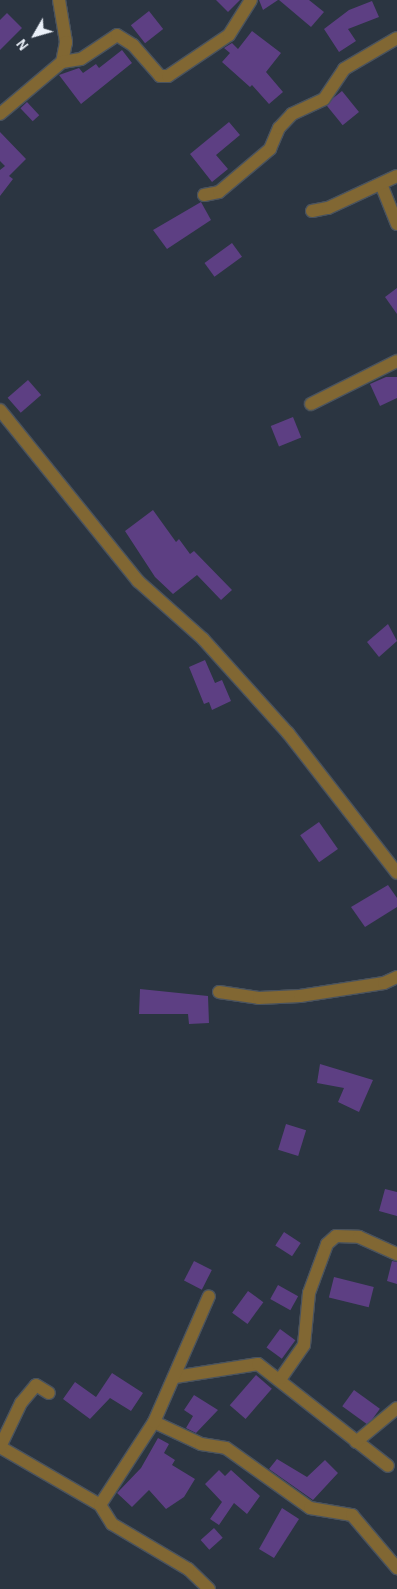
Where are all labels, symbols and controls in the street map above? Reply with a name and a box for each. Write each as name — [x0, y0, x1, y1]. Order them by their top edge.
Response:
north arrow — [10, 10, 60, 60]
text: N — [15, 36, 32, 52]

